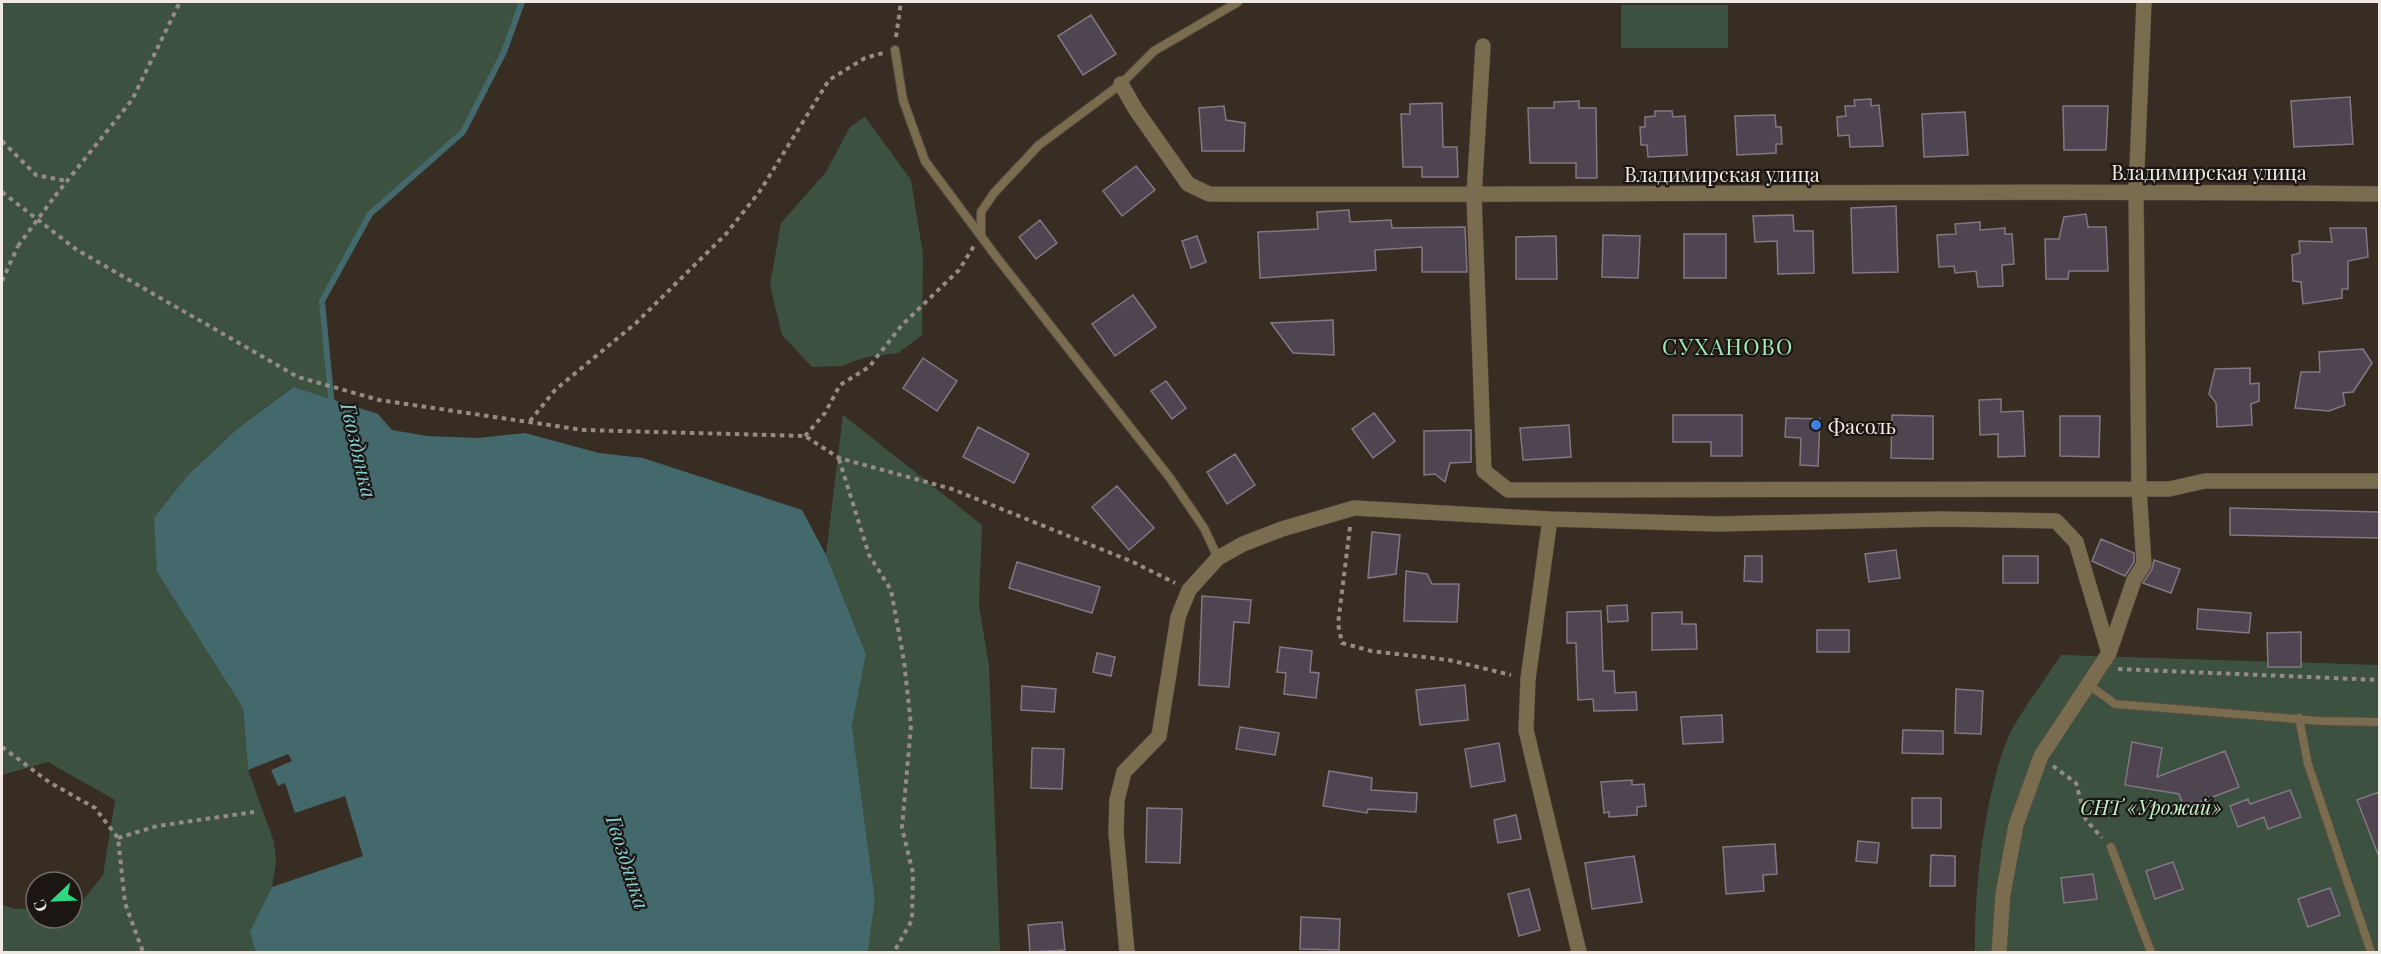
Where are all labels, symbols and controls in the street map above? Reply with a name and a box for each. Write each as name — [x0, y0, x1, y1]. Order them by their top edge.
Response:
street label: Владимирская улица — [2111, 158, 2307, 185]
street label: Владимирская улица — [1624, 160, 1820, 187]
district label: СУХАНОВО — [1662, 331, 1794, 361]
water label: Гвоздянка — [335, 399, 385, 501]
place label: Фасоль — [1828, 412, 1896, 439]
marker: Фасоль — [1809, 418, 1823, 432]
park label: СНТ «Урожай» — [2080, 793, 2222, 820]
water label: Гвоздянка — [600, 810, 657, 913]
north arrow — [24, 870, 84, 930]
text: С — [28, 897, 52, 915]

